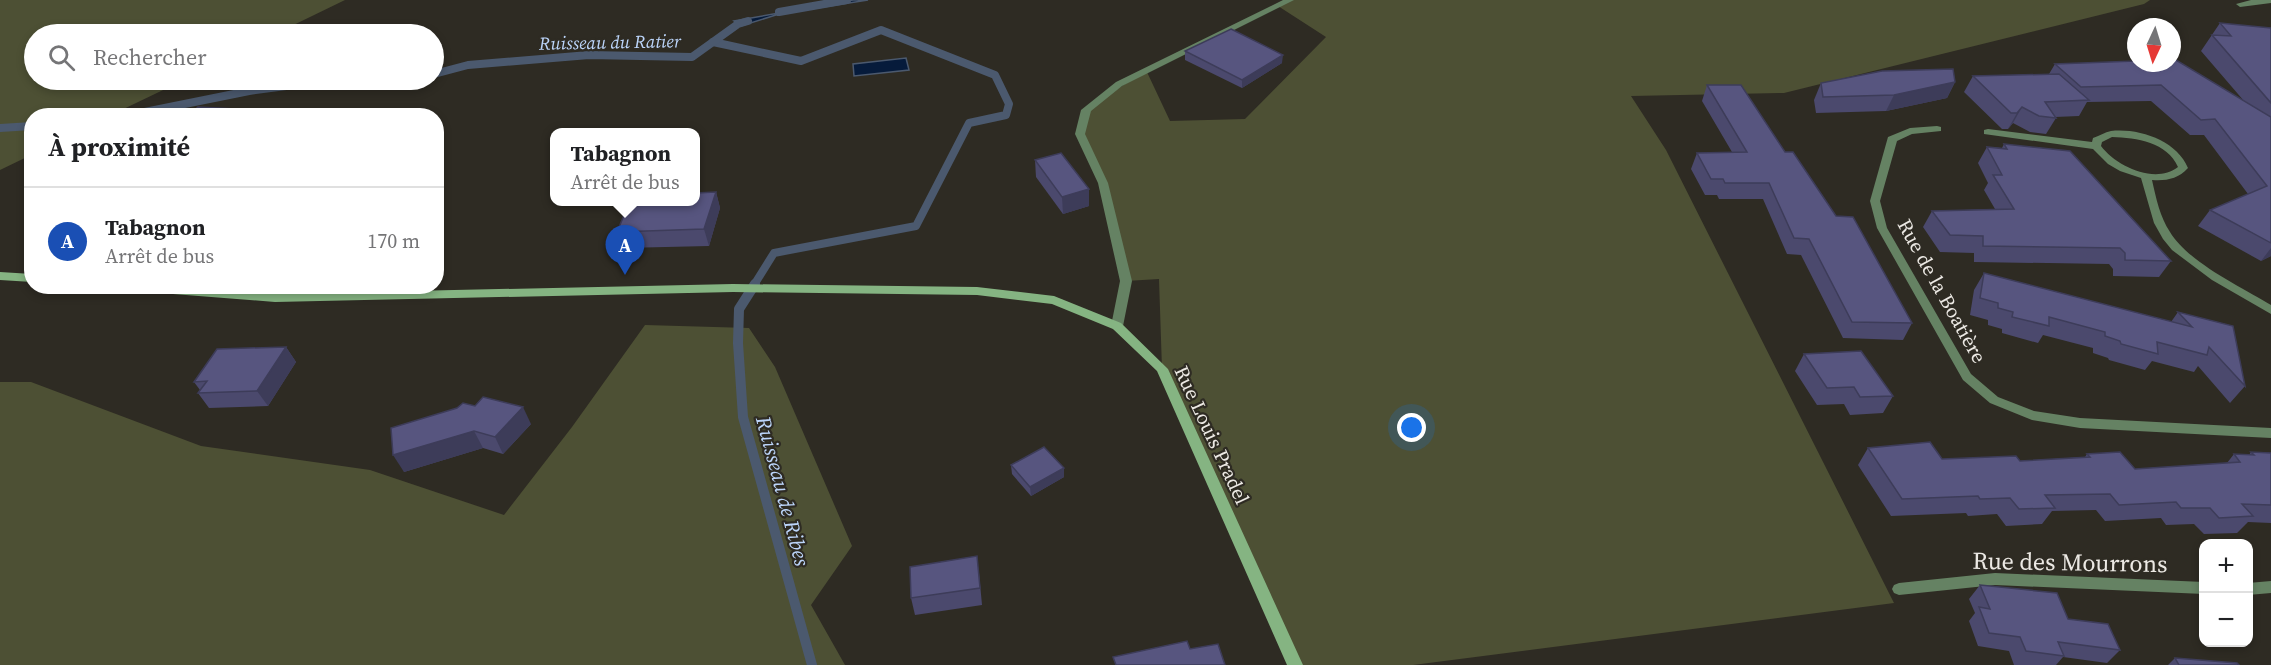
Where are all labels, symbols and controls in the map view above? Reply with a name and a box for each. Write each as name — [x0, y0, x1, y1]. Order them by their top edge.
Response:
north arrow — [2127, 18, 2181, 72]
search box — [24, 24, 444, 90]
water label: Ruisseau du Ratier — [538, 28, 682, 56]
icon: search — [45, 41, 78, 74]
text: Rechercher — [93, 42, 207, 72]
popup — [550, 128, 700, 206]
text: À proximité — [48, 129, 190, 165]
text: Tabagnon — [570, 138, 671, 168]
text: Arrêt de bus — [570, 168, 680, 196]
text: Tabagnon — [105, 212, 206, 242]
street label: Rue de la Boatière — [1891, 214, 1993, 368]
pin: A — [606, 226, 644, 275]
text: A — [61, 227, 74, 255]
text: 170 m — [367, 227, 420, 255]
text: Arrêt de bus — [105, 242, 214, 270]
street label: Rue Louis Pradel — [1168, 361, 1256, 509]
water label: Ruisseau de Ribes — [749, 412, 817, 570]
your location — [1397, 413, 1426, 442]
map controls — [2199, 539, 2253, 647]
button: + — [2199, 539, 2253, 593]
street label: Rue des Mourrons — [1972, 544, 2168, 580]
button: − — [2199, 593, 2253, 647]

